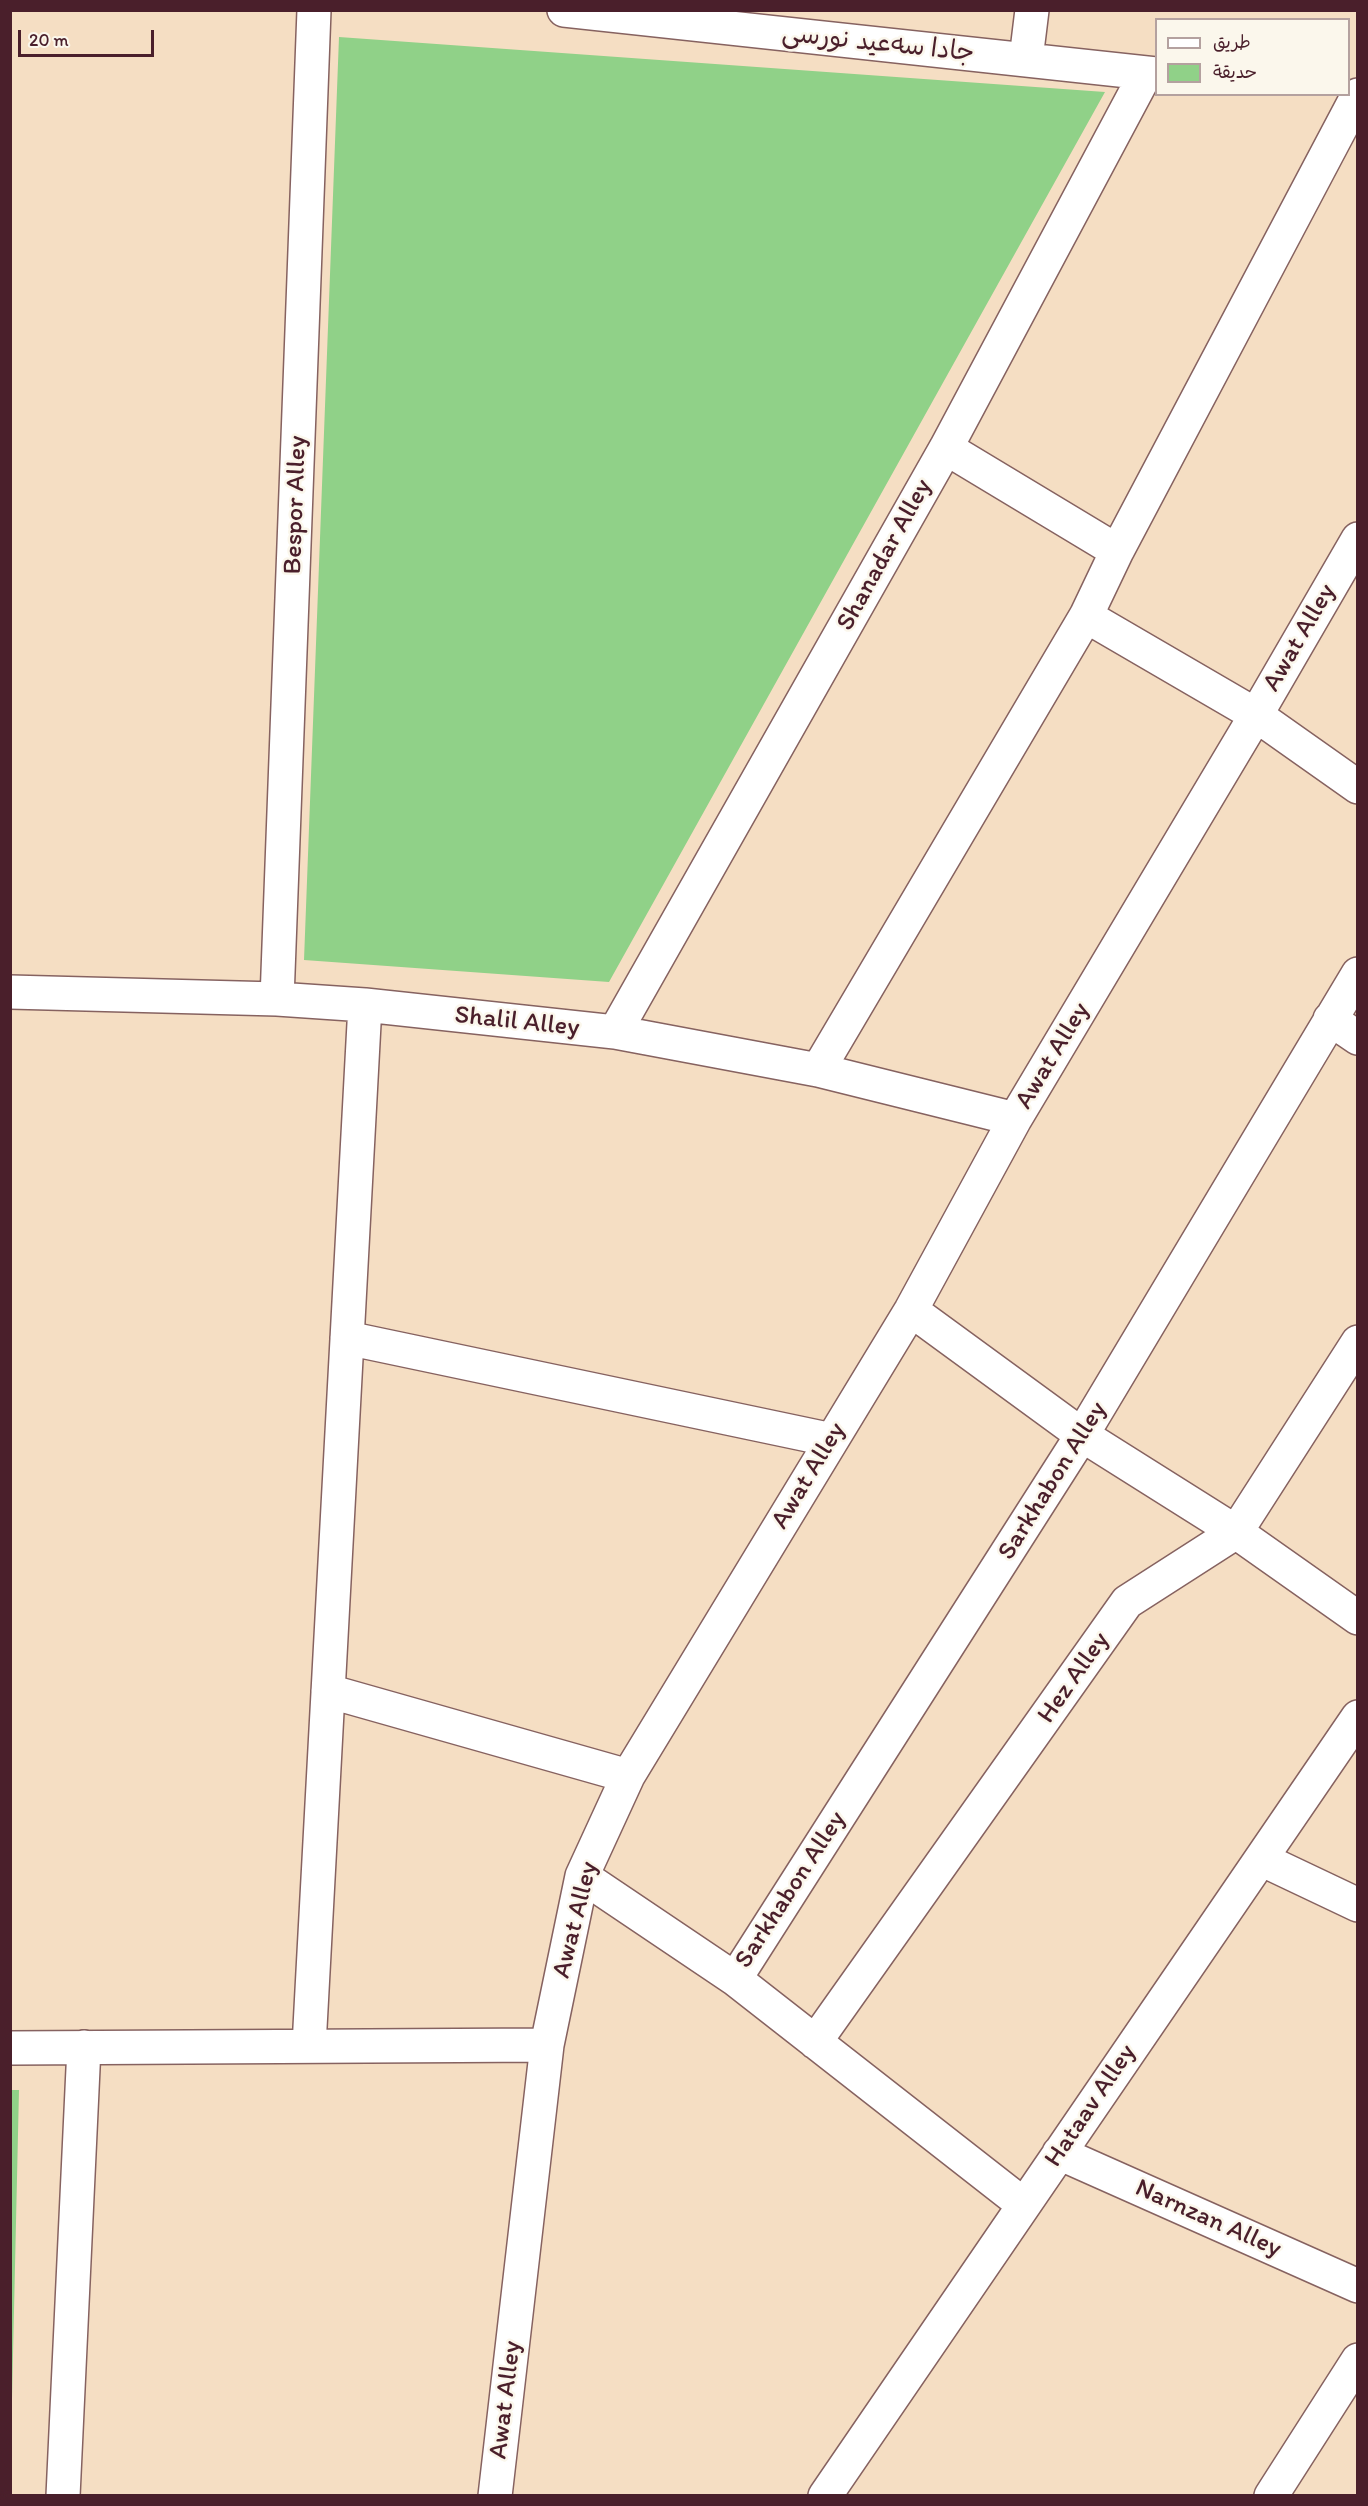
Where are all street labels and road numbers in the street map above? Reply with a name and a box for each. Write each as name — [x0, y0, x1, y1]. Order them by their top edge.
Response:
street label: جادا سەعید نورسی — [780, 18, 976, 70]
street label: Bespor Alley — [278, 435, 314, 575]
street label: Shanadar Alley — [830, 474, 940, 636]
street label: Awat Alley — [1257, 579, 1343, 697]
street label: Awat Alley — [1009, 997, 1097, 1115]
street label: Shalil Alley — [453, 1000, 581, 1044]
street label: Sarkhabon Alley — [992, 1396, 1114, 1566]
street label: Awat Alley — [765, 1417, 853, 1535]
street label: Hez Alley — [1031, 1626, 1117, 1730]
street label: Sarkhabon Alley — [729, 1806, 853, 1974]
street label: Awat Alley — [546, 1858, 606, 1982]
street label: Hataav Alley — [1039, 2039, 1143, 2173]
street label: Narnzan Alley — [1130, 2173, 1286, 2265]
street label: Awat Alley — [483, 2339, 529, 2461]

